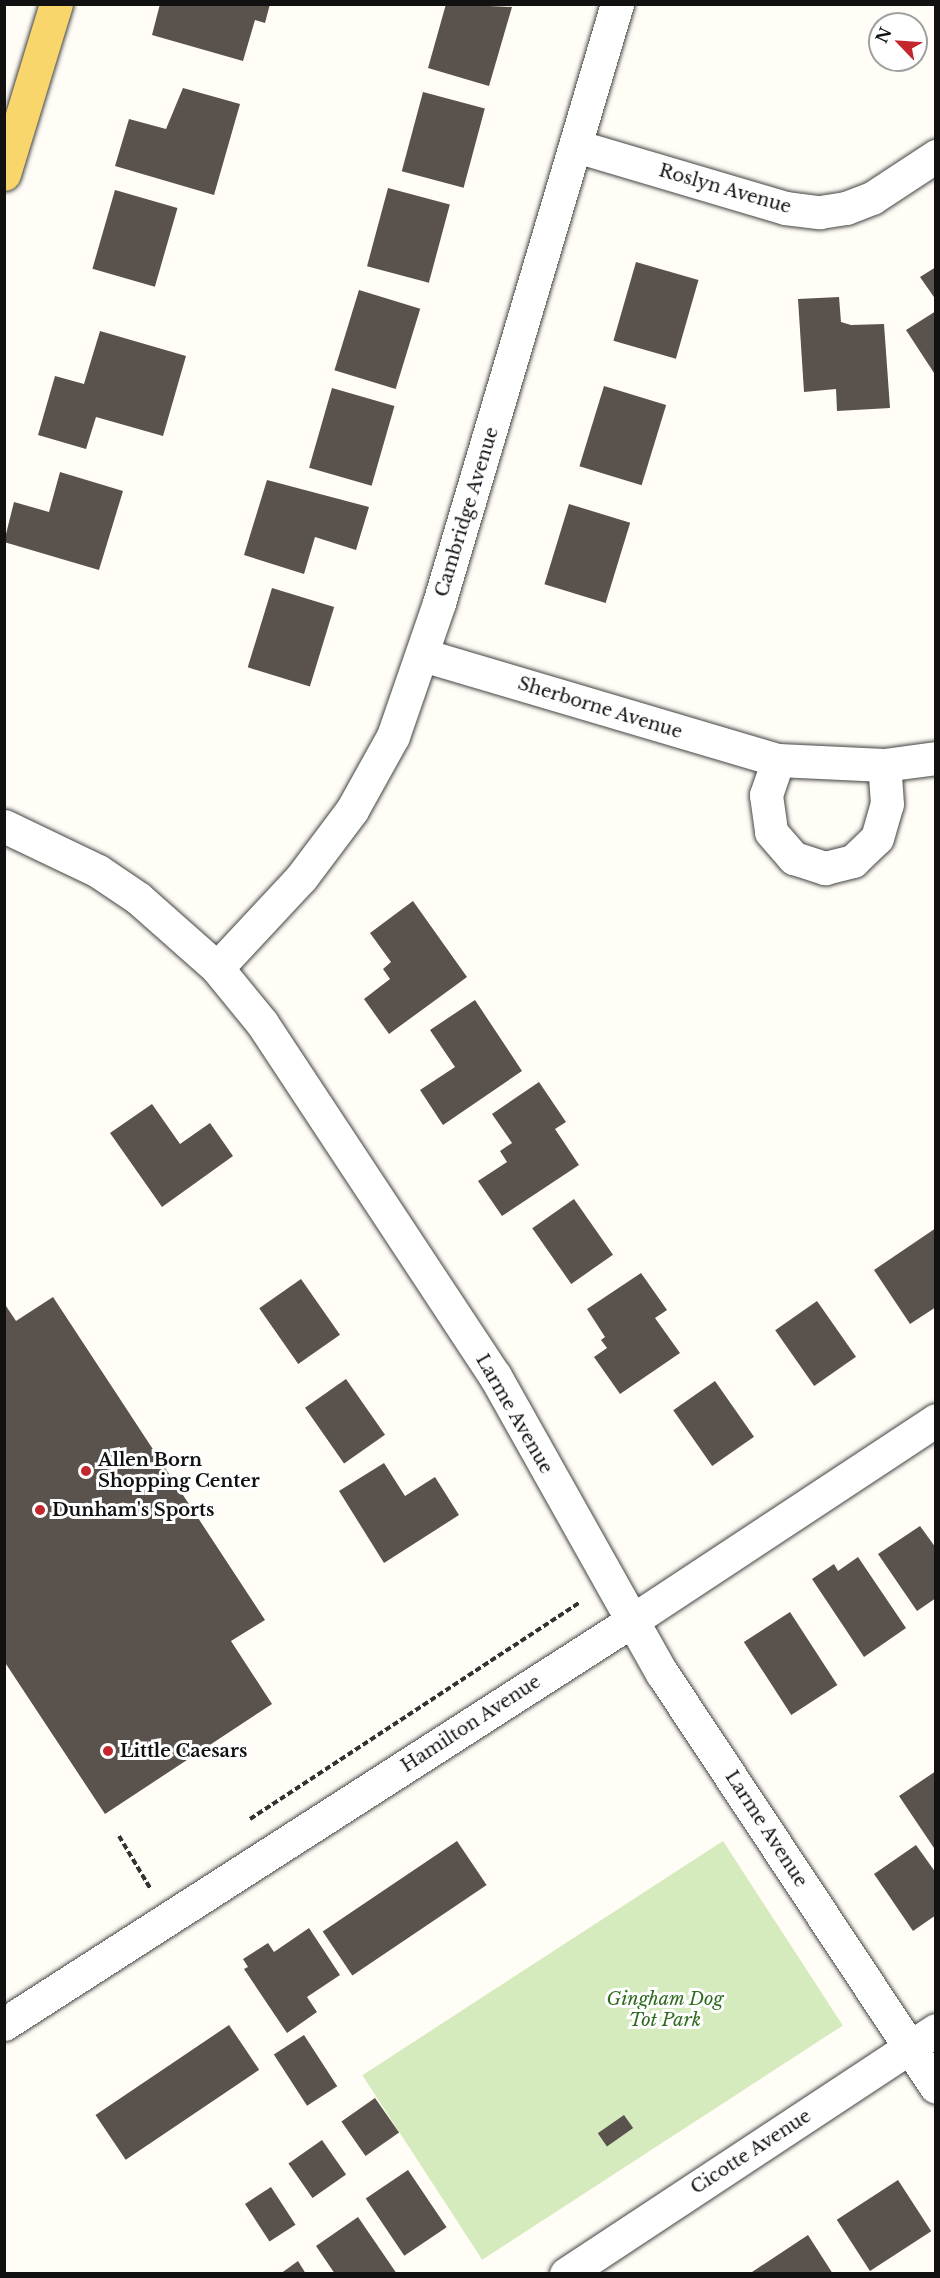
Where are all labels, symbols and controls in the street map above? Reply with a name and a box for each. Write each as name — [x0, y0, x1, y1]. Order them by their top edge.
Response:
north arrow — [868, 12, 928, 72]
text: N — [871, 24, 896, 46]
street label: Roslyn Avenue — [656, 160, 794, 218]
street label: Cambridge Avenue — [431, 424, 503, 600]
street label: Sherborne Avenue — [515, 673, 685, 743]
street label: Larme Avenue — [471, 1350, 557, 1478]
place label: Allen Born Shopping Center — [98, 1450, 260, 1492]
marker: Allen Born Shopping Center — [79, 1464, 93, 1478]
place label: Dunham's Sports — [52, 1499, 214, 1521]
marker: Dunham's Sports — [33, 1503, 47, 1517]
street label: Hamilton Avenue — [397, 1671, 545, 1777]
place label: Little Caesars — [120, 1740, 247, 1762]
marker: Little Caesars — [101, 1744, 115, 1758]
street label: Larme Avenue — [720, 1767, 812, 1891]
park label: Gingham Dog Tot Park — [606, 1989, 724, 2032]
street label: Cicotte Avenue — [687, 2105, 815, 2199]

